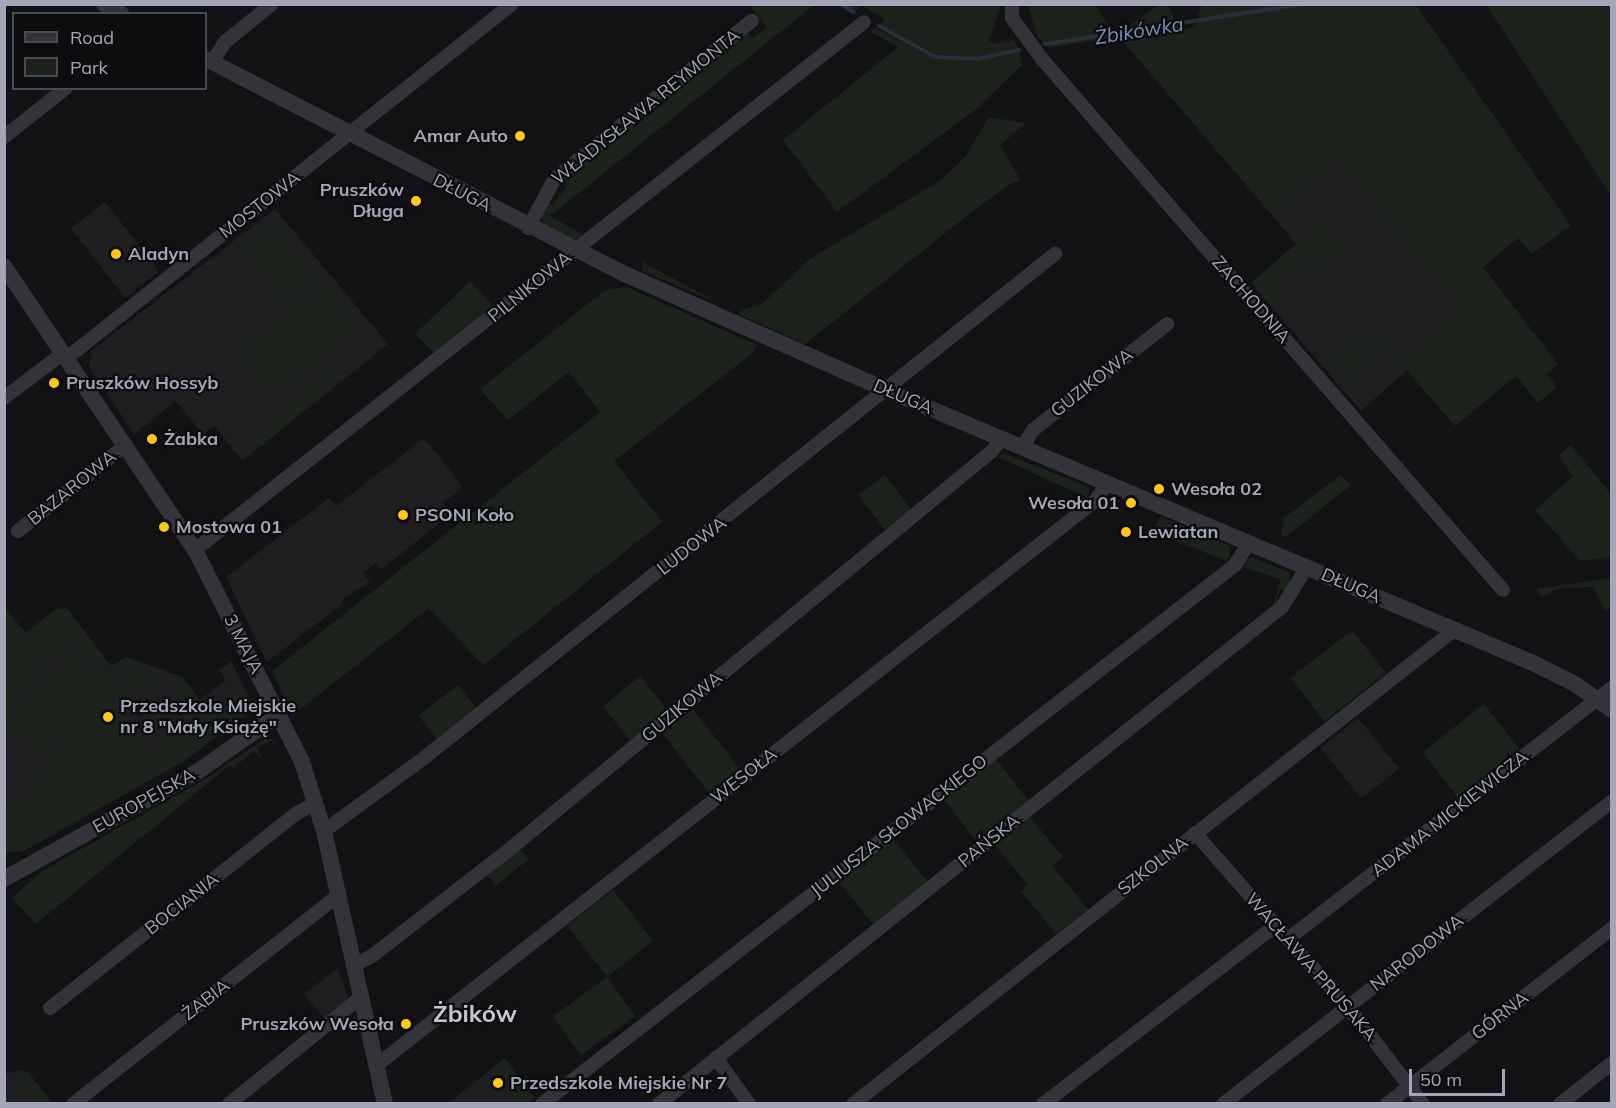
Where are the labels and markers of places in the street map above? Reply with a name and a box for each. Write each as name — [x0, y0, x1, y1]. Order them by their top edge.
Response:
place label: Amar Auto — [414, 125, 508, 147]
marker: Amar Auto — [513, 129, 527, 143]
place label: Pruszków Długa — [320, 180, 404, 222]
marker: Pruszków Długa — [409, 194, 423, 208]
place label: Aladyn — [128, 243, 189, 265]
marker: Aladyn — [109, 247, 123, 261]
place label: Pruszków Hossyb — [66, 372, 218, 394]
marker: Pruszków Hossyb — [47, 376, 61, 390]
place label: Żabka — [164, 428, 218, 450]
marker: Żabka — [145, 432, 159, 446]
place label: Wesoła 02 — [1171, 478, 1262, 500]
marker: Wesoła 02 — [1152, 482, 1166, 496]
place label: Wesoła 01 — [1028, 492, 1119, 514]
marker: Wesoła 01 — [1124, 496, 1138, 510]
place label: PSONI Koło — [415, 504, 514, 526]
marker: PSONI Koło — [396, 508, 410, 522]
place label: Mostowa 01 — [176, 516, 282, 538]
marker: Mostowa 01 — [157, 520, 171, 534]
place label: Lewiatan — [1138, 521, 1218, 543]
marker: Lewiatan — [1119, 525, 1133, 539]
place label: Przedszkole Miejskie nr 8 "Mały Książę" — [120, 696, 296, 738]
marker: Przedszkole Miejskie nr 8 "Mały Książę" — [101, 710, 115, 724]
place label: Pruszków Wesoła — [240, 1013, 394, 1035]
marker: Pruszków Wesoła — [399, 1017, 413, 1031]
place label: Przedszkole Miejskie Nr 7 — [510, 1072, 727, 1094]
marker: Przedszkole Miejskie Nr 7 — [491, 1076, 505, 1090]

